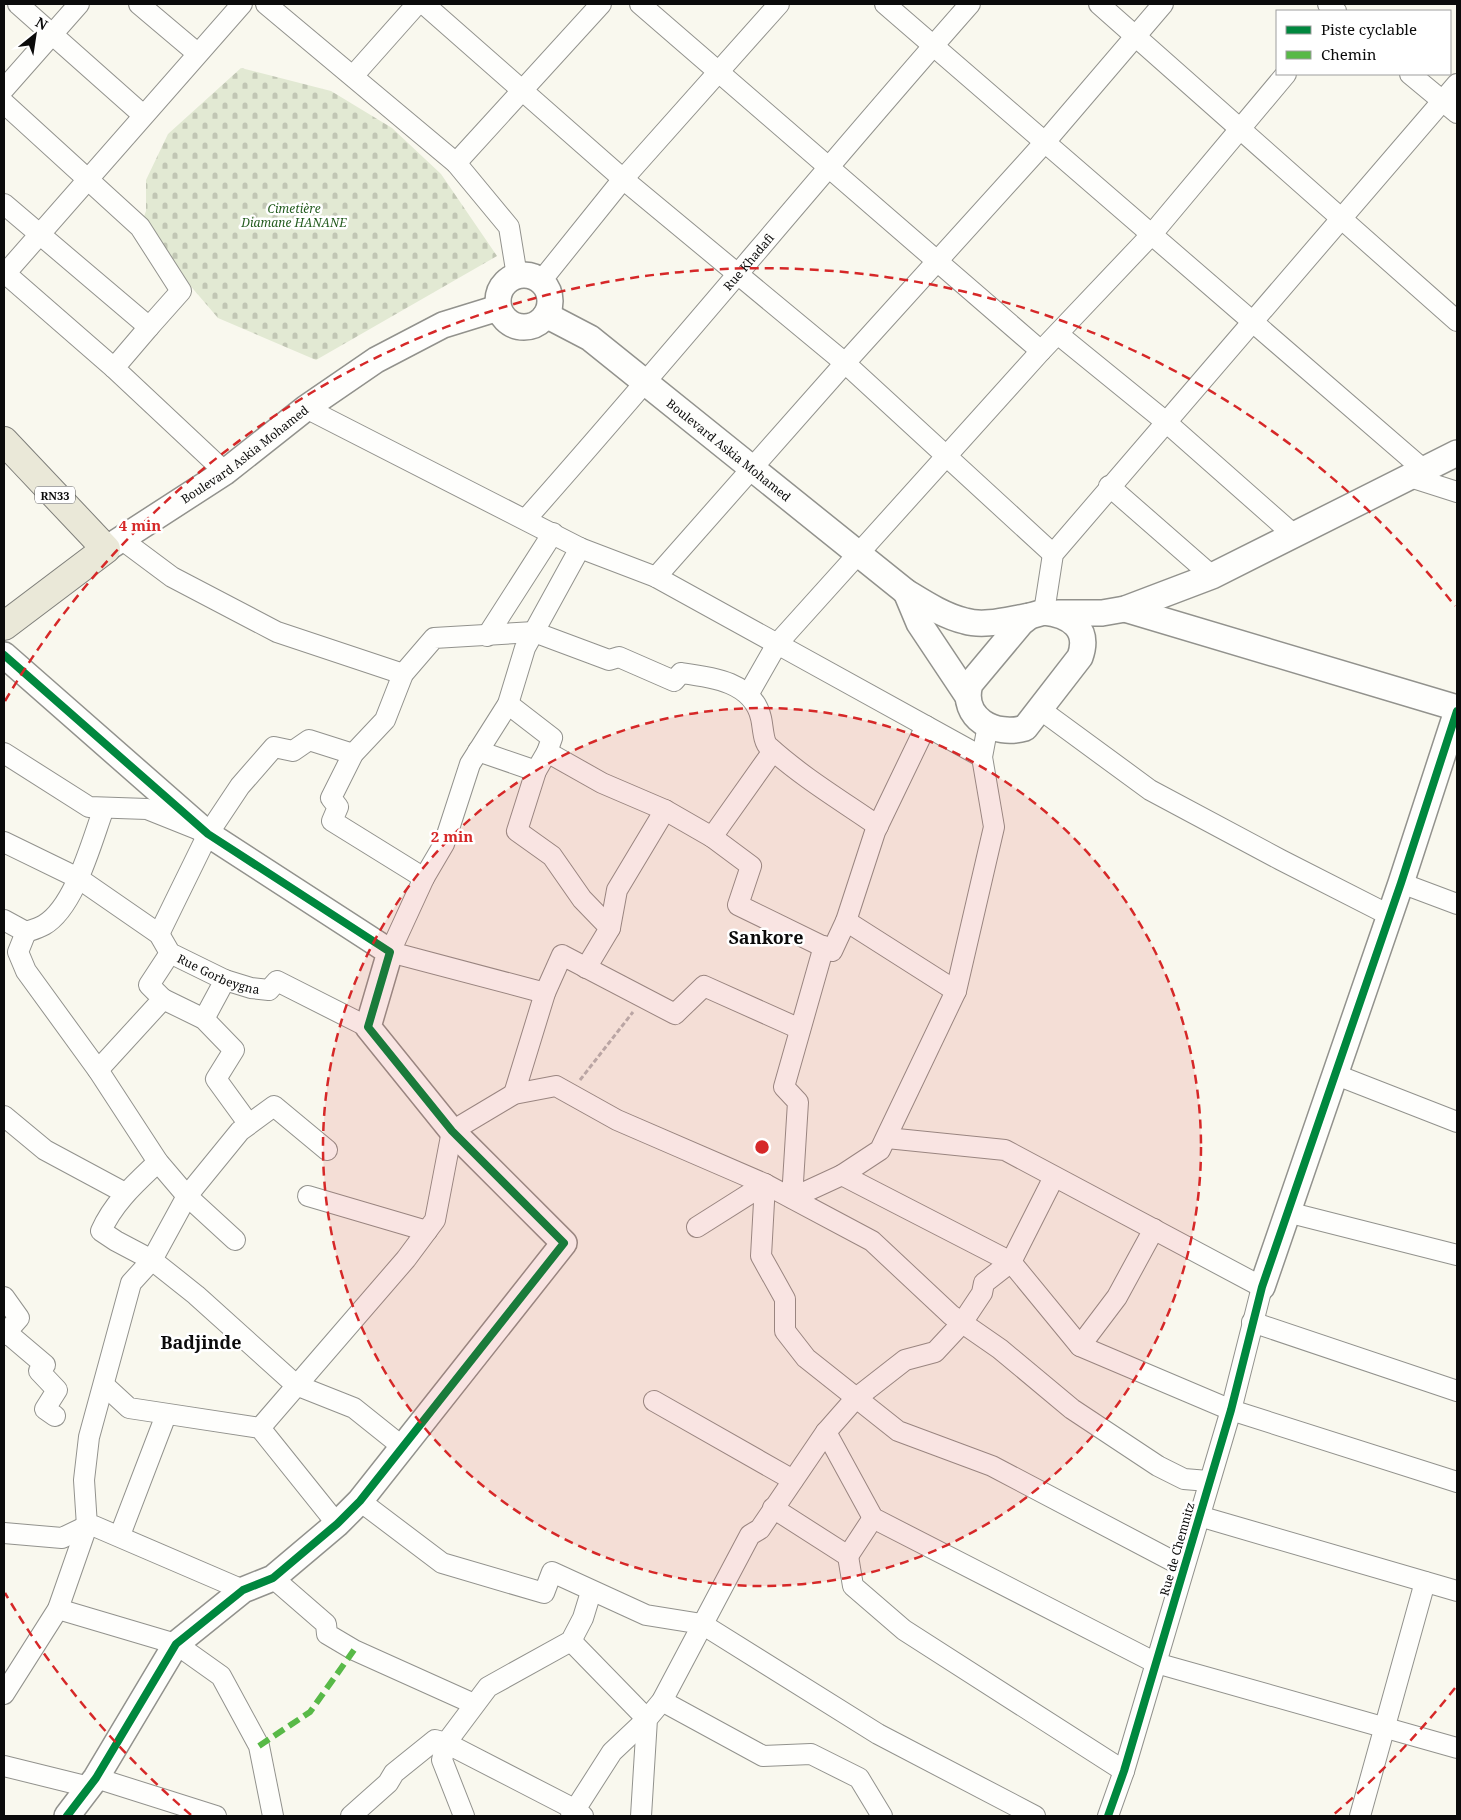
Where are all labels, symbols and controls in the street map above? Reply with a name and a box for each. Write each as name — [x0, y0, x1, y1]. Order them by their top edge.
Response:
north arrow — [10, 10, 60, 60]
legend — [1276, 10, 1451, 75]
text: N — [32, 12, 51, 34]
text: Piste cyclable — [1321, 19, 1417, 39]
text: Chemin — [1321, 44, 1377, 64]
park label: Cimetière Diamane HANANE — [240, 200, 347, 231]
street label: Rue Khadafi — [719, 230, 777, 294]
street label: Boulevard Askia Mohamed — [663, 395, 795, 505]
street label: Boulevard Askia Mohamed — [177, 401, 312, 507]
road number: RN33 — [35, 486, 75, 504]
text: 4 min — [119, 515, 161, 535]
text: 2 min — [431, 826, 473, 846]
district label: Sankore — [728, 925, 804, 949]
street label: Rue Gorbeygna — [175, 950, 261, 997]
centre of rings — [753, 1138, 771, 1156]
district label: Badjinde — [160, 1330, 242, 1354]
street label: Rue de Chemnitz — [1156, 1500, 1198, 1598]

